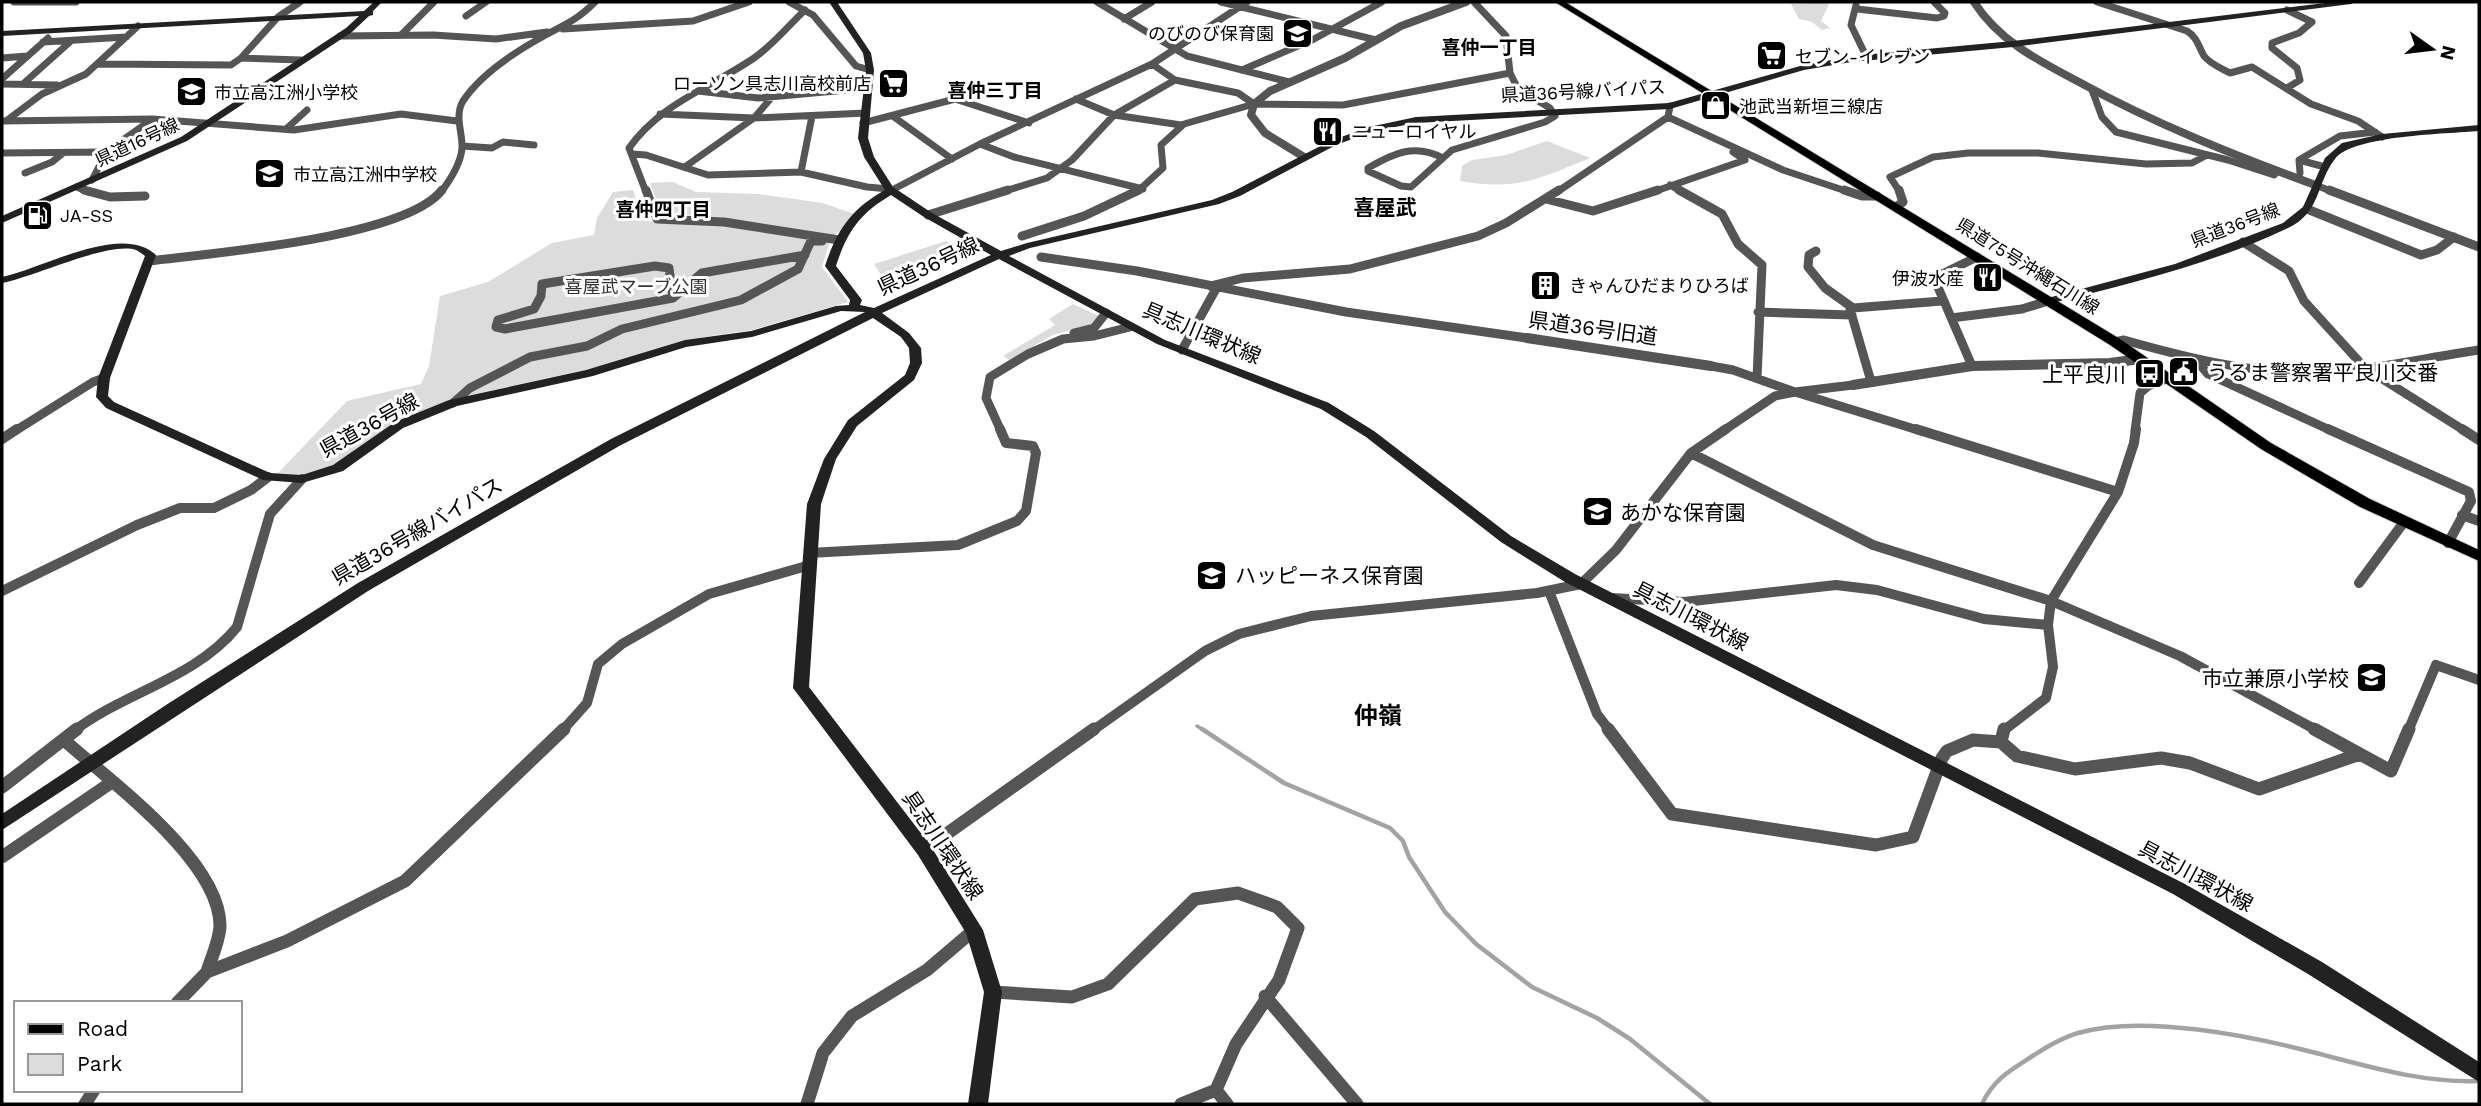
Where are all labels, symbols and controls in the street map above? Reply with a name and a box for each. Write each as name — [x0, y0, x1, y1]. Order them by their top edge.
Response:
north arrow — [2397, 14, 2467, 84]
school or university icon: のびのび保育園 — [1280, 16, 1314, 50]
place label: のびのび保育園 — [1148, 23, 1274, 44]
district label: 喜仲一丁目 — [1441, 36, 1537, 59]
supermarket icon: セブン-イレブン — [1755, 39, 1789, 73]
text: N — [2435, 43, 2461, 63]
place label: セブン-イレブン — [1795, 46, 1930, 67]
supermarket icon: ローソン具志川高校前店 — [877, 66, 911, 100]
place label: ローソン具志川高校前店 — [673, 73, 871, 94]
school or university icon: 市立高江洲小学校 — [174, 75, 208, 109]
street label: 県道36号線バイパス — [1500, 76, 1666, 106]
district label: 喜仲三丁目 — [947, 79, 1043, 102]
place label: 市立高江洲小学校 — [214, 82, 358, 103]
shop icon: 池武当新垣三線店 — [1699, 89, 1733, 123]
place label: 池武当新垣三線店 — [1739, 96, 1883, 117]
street label: 県道16号線 — [92, 113, 182, 171]
restaurant icon: ニューロイヤル — [1311, 114, 1345, 148]
place label: ニューロイヤル — [1351, 121, 1476, 142]
school or university icon: 市立高江洲中学校 — [253, 157, 287, 191]
place label: 市立高江洲中学校 — [293, 164, 437, 185]
district label: 喜屋武 — [1354, 195, 1417, 220]
fuel station icon: JA-SS — [20, 198, 54, 232]
district label: 喜仲四丁目 — [615, 198, 711, 221]
street label: 県道36号線 — [2188, 198, 2282, 252]
place label: JA-SS — [60, 205, 113, 226]
street label: 県道75号沖縄石川線 — [1953, 213, 2103, 319]
street label: 県道36号線 — [873, 232, 983, 300]
restaurant icon: 伊波水産 — [1970, 261, 2004, 295]
building icon: きゃんひだまりひろば — [1529, 268, 1563, 302]
place label: 伊波水産 — [1892, 268, 1964, 289]
place label: きゃんひだまりひろば — [1569, 275, 1749, 296]
park label: 喜屋武マーブ公園 — [565, 276, 707, 297]
street label: 具志川環状線 — [1139, 297, 1265, 369]
street label: 県道36号旧道 — [1527, 307, 1659, 349]
public building icon: うるま警察署平良川交番 — [2167, 355, 2201, 389]
bus stop icon: 上平良川 — [2132, 357, 2166, 391]
place label: うるま警察署平良川交番 — [2207, 360, 2438, 385]
place label: 上平良川 — [2042, 362, 2126, 387]
street label: 県道36号線 — [315, 388, 423, 462]
street label: 県道36号線バイパス — [327, 472, 507, 590]
school or university icon: あかな保育園 — [1580, 495, 1614, 529]
place label: あかな保育園 — [1620, 500, 1746, 525]
school or university icon: ハッピーネス保育園 — [1195, 558, 1229, 592]
place label: ハッピーネス保育園 — [1235, 563, 1424, 588]
street label: 具志川環状線 — [1629, 576, 1753, 656]
school or university icon: 市立兼原小学校 — [2355, 661, 2389, 695]
place label: 市立兼原小学校 — [2202, 666, 2349, 691]
district label: 仲嶺 — [1354, 702, 1402, 730]
street label: 具志川環状線 — [897, 786, 989, 904]
street label: 具志川環状線 — [2135, 835, 2257, 917]
legend — [14, 1001, 242, 1092]
text: Road — [77, 1016, 128, 1041]
text: Park — [77, 1051, 122, 1076]

